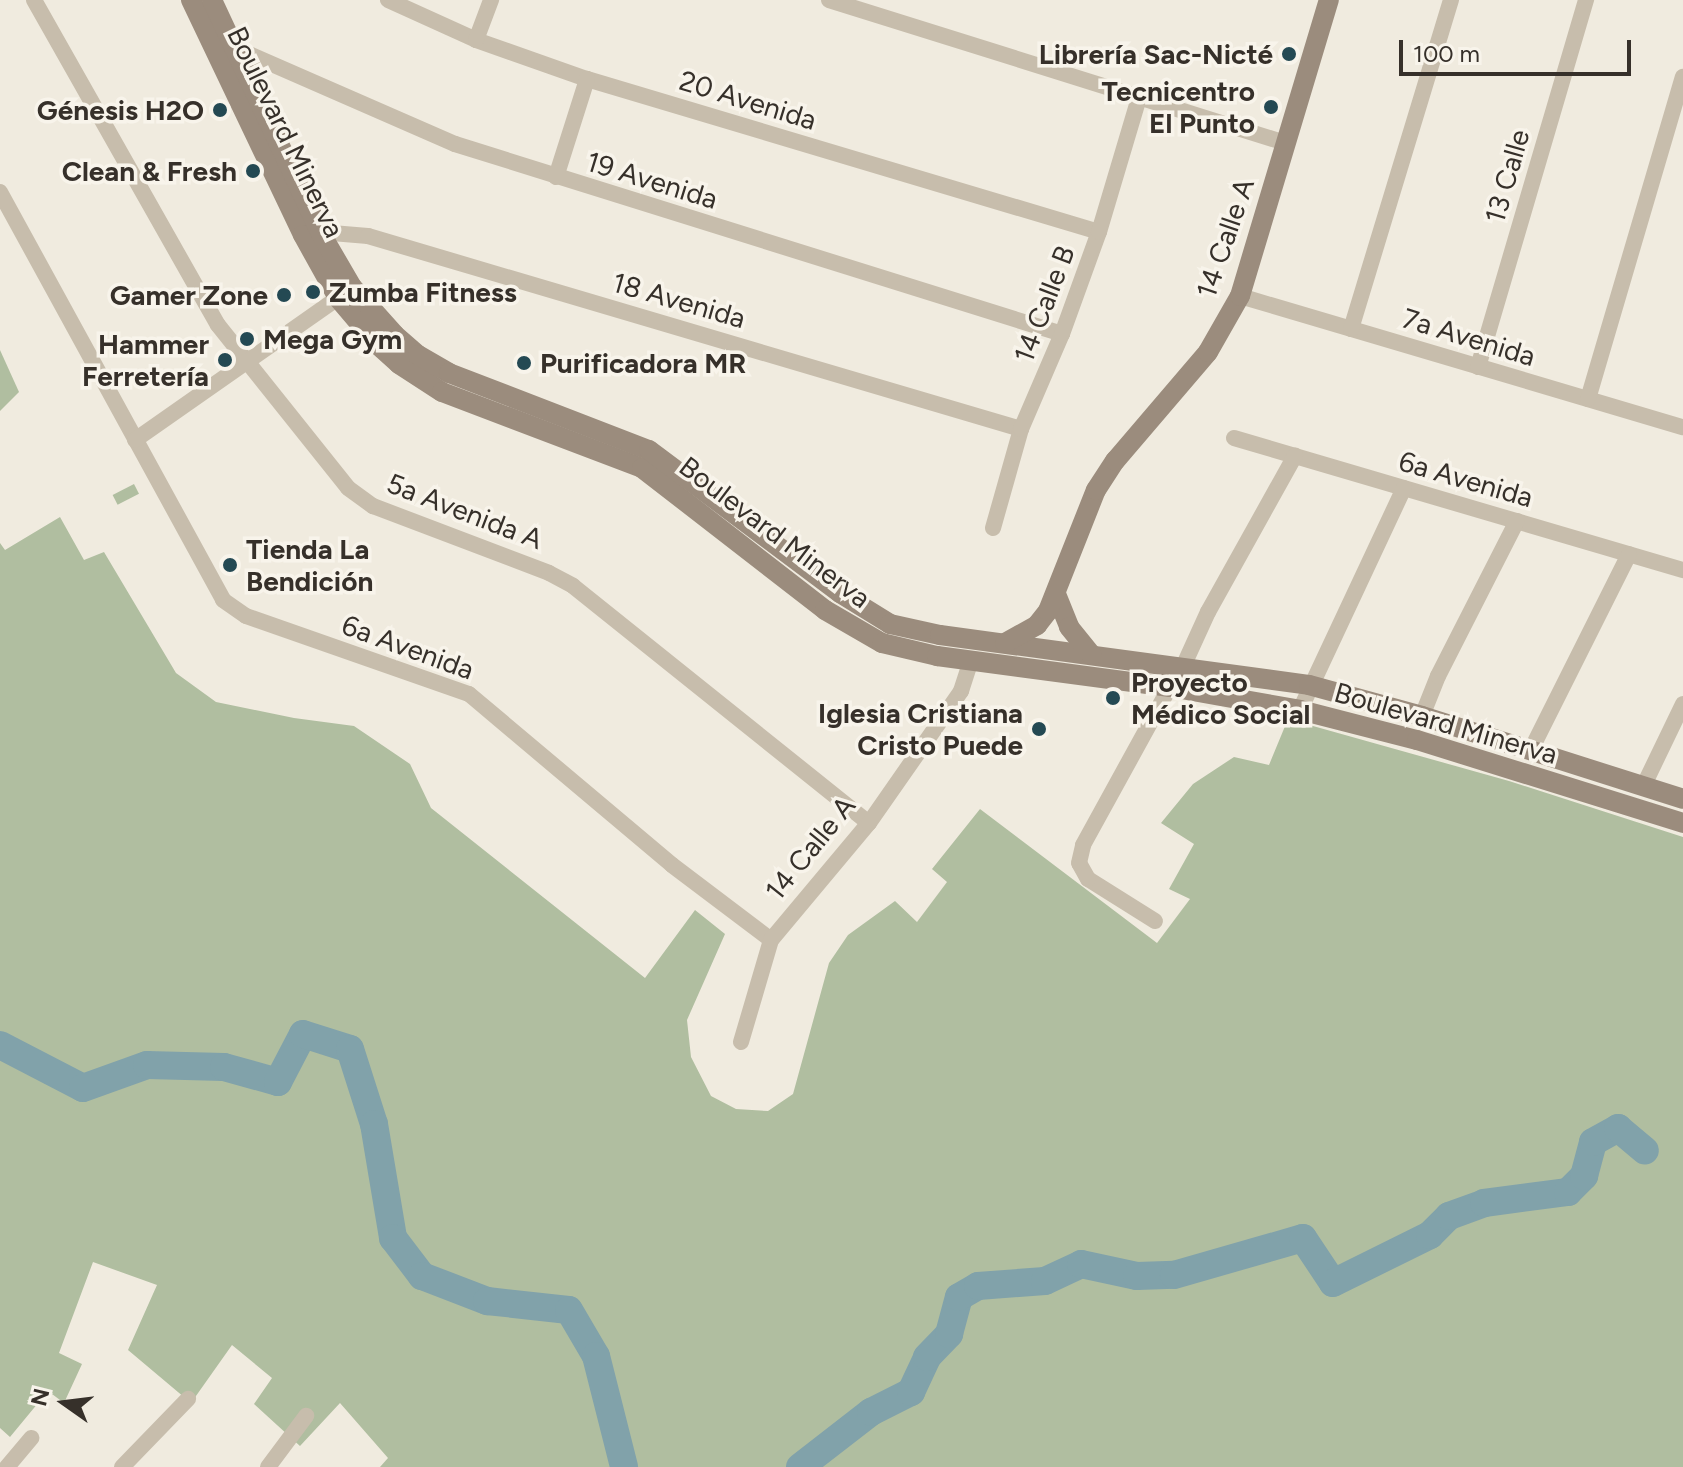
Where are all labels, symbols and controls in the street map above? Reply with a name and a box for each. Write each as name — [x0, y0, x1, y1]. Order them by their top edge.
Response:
street label: Boulevard Minerva — [220, 21, 352, 243]
scale bar — [1403, 24, 1635, 74]
place label: Librería Sac-Nicté — [1039, 37, 1273, 71]
text: 100 m — [1413, 39, 1480, 68]
marker: Librería Sac-Nicté — [1280, 45, 1298, 63]
street label: 20 Avenida — [675, 63, 821, 137]
place label: Tecnicentro El Punto — [1102, 74, 1255, 140]
place label: Génesis H2O — [37, 93, 204, 127]
marker: Tecnicentro El Punto — [1262, 98, 1280, 116]
marker: Génesis H2O — [211, 101, 229, 119]
street label: 13 Calle — [1478, 125, 1536, 227]
street label: 19 Avenida — [582, 144, 722, 216]
place label: Clean & Fresh — [62, 154, 237, 188]
marker: Clean & Fresh — [244, 162, 262, 180]
street label: 14 Calle A — [1189, 174, 1261, 302]
street label: 14 Calle B — [1006, 241, 1082, 367]
street label: 18 Avenida — [609, 265, 749, 335]
place label: Zumba Fitness — [329, 275, 517, 309]
place label: Gamer Zone — [110, 278, 268, 312]
marker: Zumba Fitness — [304, 283, 322, 301]
marker: Gamer Zone — [275, 286, 293, 304]
street label: 7a Avenida — [1398, 301, 1540, 373]
place label: Mega Gym — [263, 322, 402, 356]
place label: Hammer Ferretería — [82, 327, 209, 393]
marker: Mega Gym — [238, 330, 256, 348]
place label: Purificadora MR — [540, 346, 746, 380]
marker: Hammer Ferretería — [216, 351, 234, 369]
marker: Purificadora MR — [515, 354, 533, 372]
street label: 6a Avenida — [1395, 444, 1537, 514]
street label: Boulevard Minerva — [673, 449, 877, 615]
street label: 5a Avenida A — [382, 466, 548, 556]
place label: Tienda La Bendición — [246, 532, 373, 598]
marker: Tienda La Bendición — [221, 556, 239, 574]
street label: 6a Avenida — [337, 608, 479, 686]
place label: Proyecto Médico Social — [1131, 665, 1311, 731]
street label: Boulevard Minerva — [1331, 675, 1561, 771]
marker: Proyecto Médico Social — [1102, 687, 1124, 709]
place label: Iglesia Cristiana Cristo Puede — [818, 696, 1023, 762]
marker: Iglesia Cristiana Cristo Puede — [1030, 720, 1048, 738]
street label: 14 Calle A — [758, 789, 862, 907]
north arrow — [24, 1363, 104, 1443]
text: N — [25, 1386, 55, 1409]

